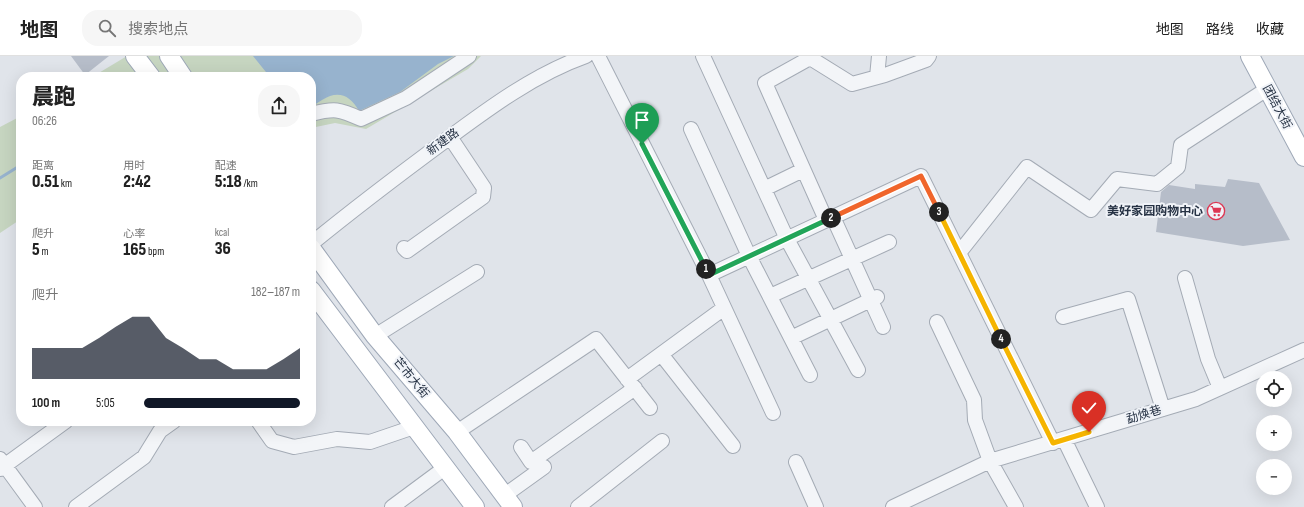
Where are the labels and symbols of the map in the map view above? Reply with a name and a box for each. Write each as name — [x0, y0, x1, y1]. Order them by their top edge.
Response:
street label: 团结大街 — [1259, 82, 1295, 132]
pin — [625, 103, 659, 144]
street label: 新建路 — [424, 125, 462, 159]
supermarket icon: 美好家园购物中心 — [1206, 201, 1226, 221]
pin: 3 — [929, 202, 949, 222]
place label: 美好家园购物中心 — [1107, 204, 1203, 219]
pin: 2 — [821, 208, 841, 228]
pin: 1 — [696, 259, 716, 279]
pin: 4 — [991, 329, 1011, 349]
street label: 芒市大街 — [390, 355, 432, 401]
pin — [1072, 391, 1106, 432]
street label: 勐焕巷 — [1125, 403, 1163, 427]

